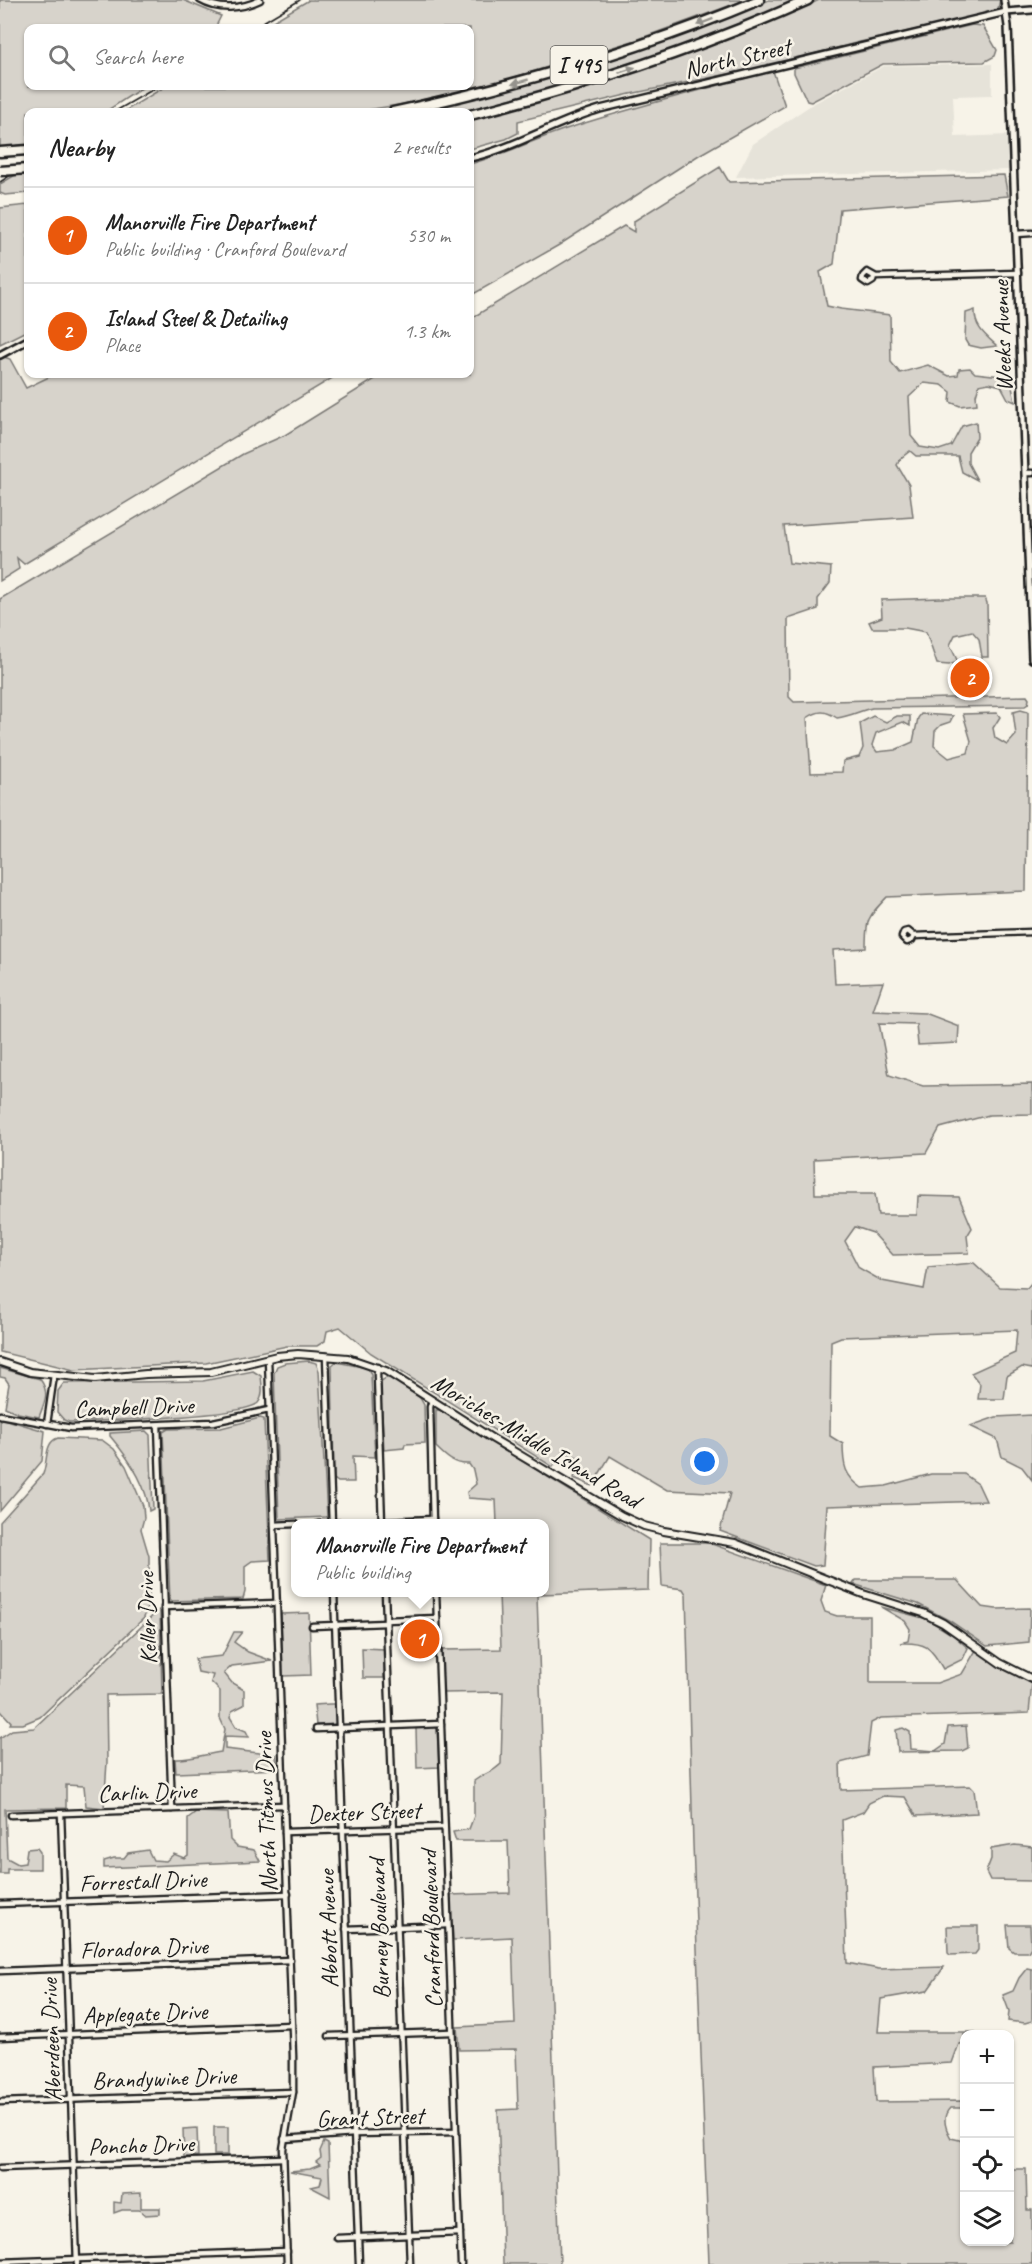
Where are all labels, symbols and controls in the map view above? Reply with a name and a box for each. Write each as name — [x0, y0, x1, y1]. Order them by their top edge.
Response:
one-way arrow — [696, 17, 714, 27]
search box — [24, 24, 474, 90]
street label: North Street — [681, 31, 796, 85]
icon: search — [45, 41, 78, 74]
text: Search here — [93, 43, 183, 71]
road number: I 495 — [550, 46, 608, 84]
one-way arrow — [618, 65, 636, 74]
one-way arrow — [510, 78, 528, 87]
text: Nearby — [48, 131, 113, 164]
text: 2 results — [391, 135, 450, 160]
text: Manorville Fire Department — [105, 209, 314, 237]
text: 1 — [63, 223, 72, 248]
text: 530 m — [407, 223, 450, 248]
text: Public building · Cranford Boulevard — [105, 237, 345, 262]
street label: Weeks Avenue — [985, 278, 1019, 392]
text: Island Steel & Detailing — [105, 305, 287, 333]
text: 2 — [63, 319, 72, 344]
text: 1.3 km — [404, 319, 450, 344]
text: Place — [105, 333, 140, 358]
pin: 2 — [950, 656, 990, 700]
street label: Moriches-Middle Island Road — [426, 1367, 649, 1517]
street label: Campbell Drive — [74, 1390, 196, 1424]
your location — [690, 1447, 719, 1476]
popup — [291, 1519, 549, 1597]
text: Manorville Fire Department — [315, 1532, 525, 1560]
text: Public building — [315, 1560, 410, 1585]
street label: Keller Drive — [130, 1569, 164, 1665]
pin: 1 — [400, 1616, 440, 1662]
street label: North Titmus Drive — [248, 1729, 284, 1893]
street label: Carlin Drive — [97, 1775, 199, 1809]
street label: Dexter Street — [307, 1795, 424, 1829]
street label: Cranford Boulevard — [413, 1846, 449, 2008]
street label: Burney Boulevard — [361, 1855, 396, 2000]
street label: Forrestall Drive — [79, 1864, 209, 1898]
street label: Abbott Avenue — [311, 1867, 345, 1989]
street label: Floradora Drive — [80, 1931, 210, 1965]
street label: Aberdeen Drive — [34, 1976, 68, 2102]
street label: Applegate Drive — [82, 1996, 210, 2030]
map controls — [960, 2030, 1014, 2246]
button: + — [960, 2030, 1014, 2084]
street label: Brandywine Drive — [91, 2060, 239, 2096]
button: − — [960, 2084, 1014, 2138]
street label: Grant Street — [316, 2100, 427, 2134]
street label: Poncho Drive — [87, 2128, 197, 2162]
button: locate — [960, 2138, 1014, 2192]
button: layers — [960, 2192, 1014, 2246]

